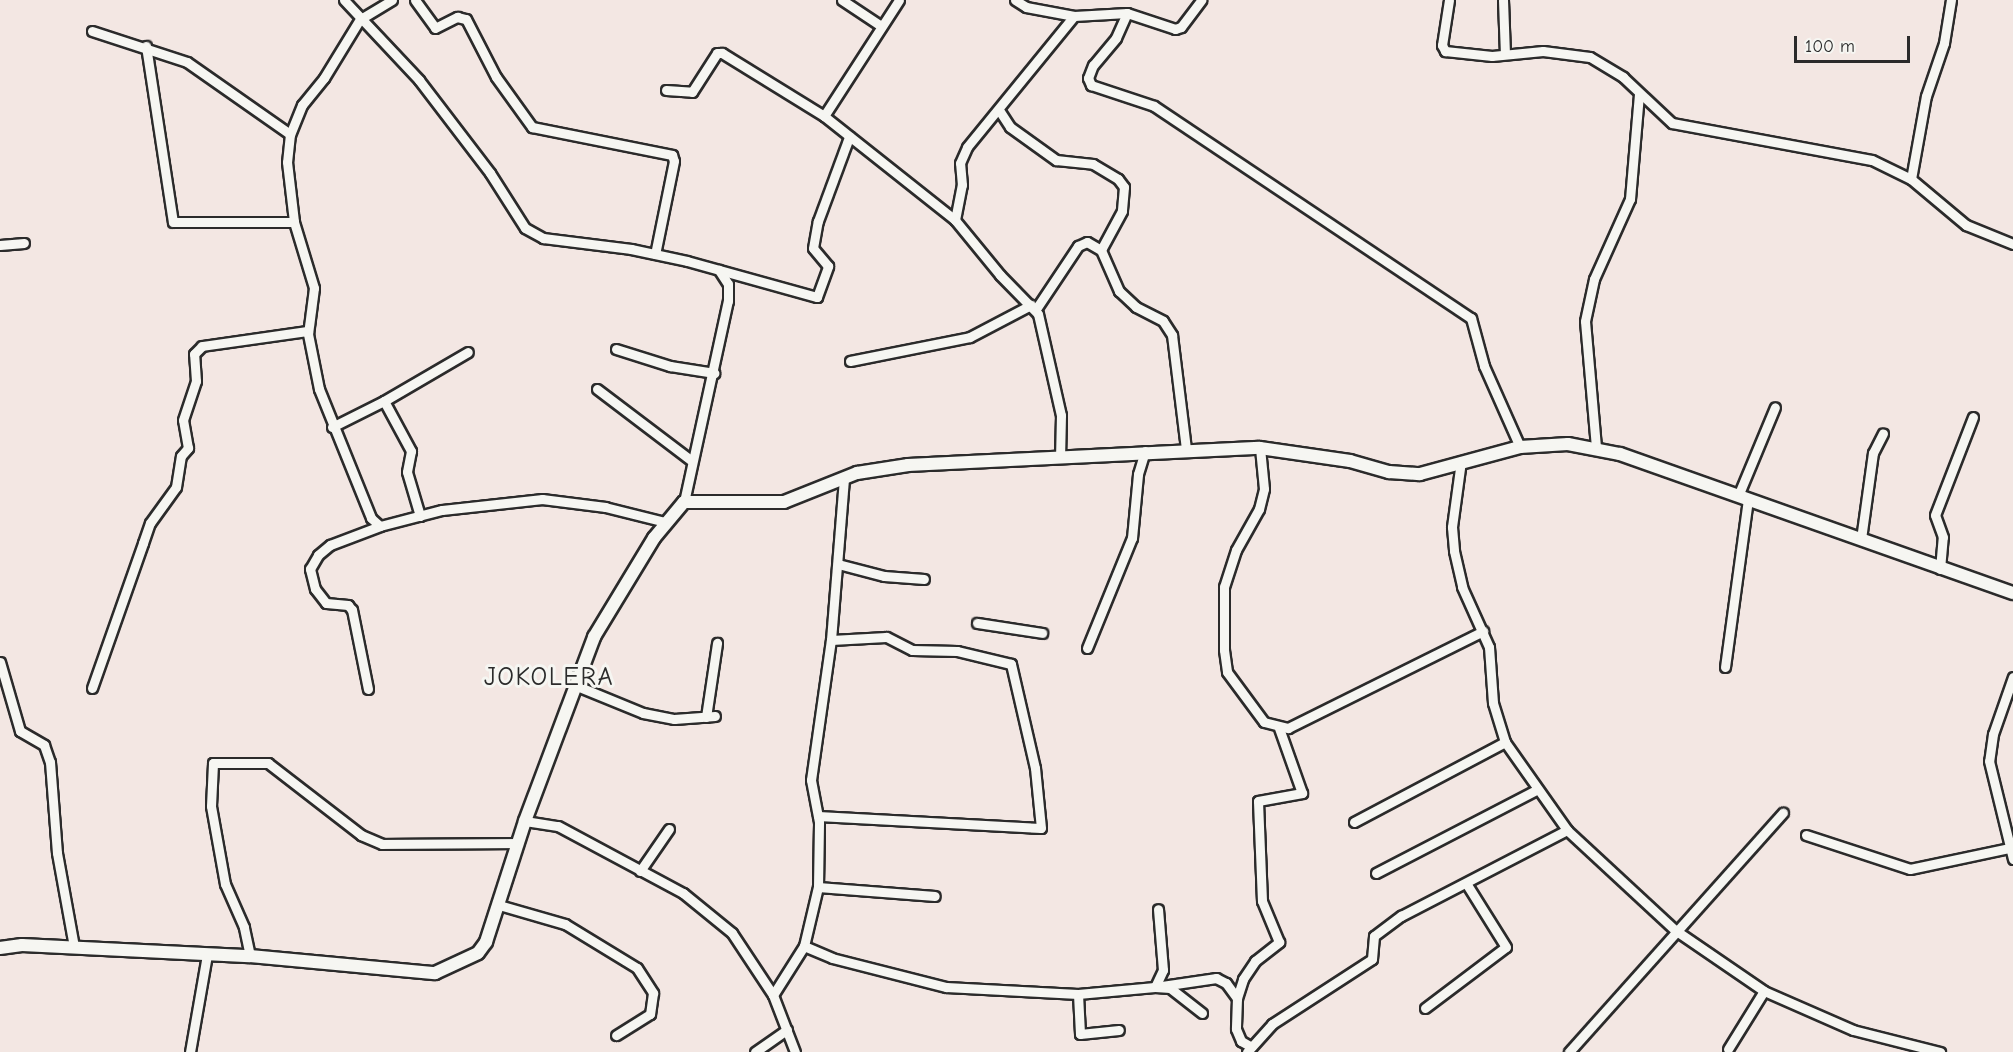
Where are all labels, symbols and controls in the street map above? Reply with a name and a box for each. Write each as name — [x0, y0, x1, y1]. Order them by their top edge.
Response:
scale bar — [1797, 24, 1912, 62]
text: 100 m — [1805, 36, 1855, 57]
district label: JOKOLERA — [484, 662, 614, 694]

